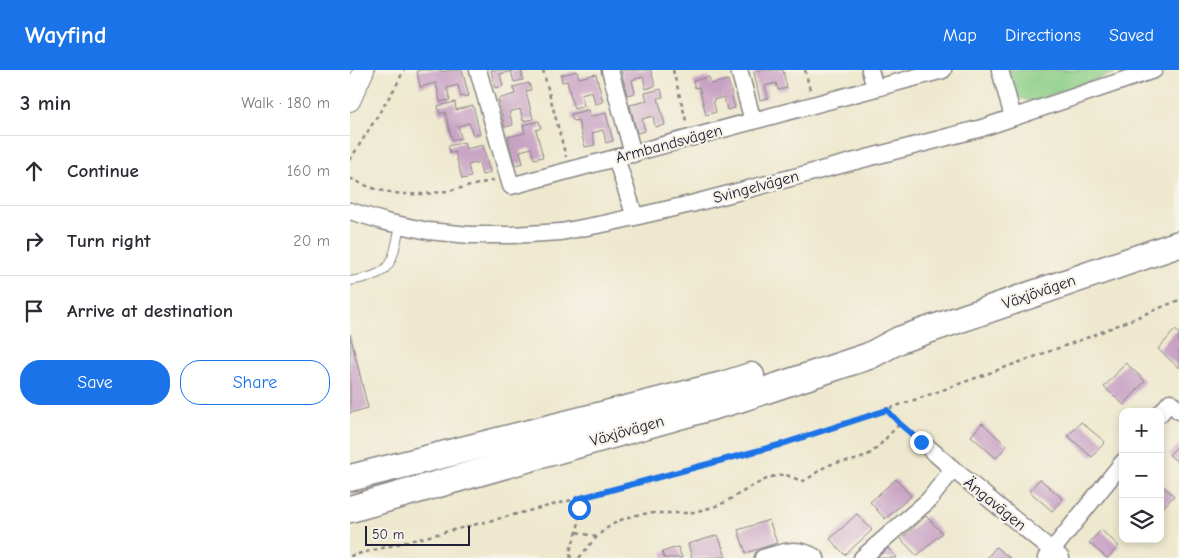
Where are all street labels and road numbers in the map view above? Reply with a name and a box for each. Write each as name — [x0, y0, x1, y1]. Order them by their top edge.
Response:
street label: Armbandsvägen — [614, 121, 724, 167]
street label: Svingelvägen — [711, 167, 801, 207]
street label: Växjövägen — [1000, 271, 1078, 313]
street label: Växjövägen — [588, 412, 666, 450]
street label: Ängavägen — [960, 473, 1030, 535]

